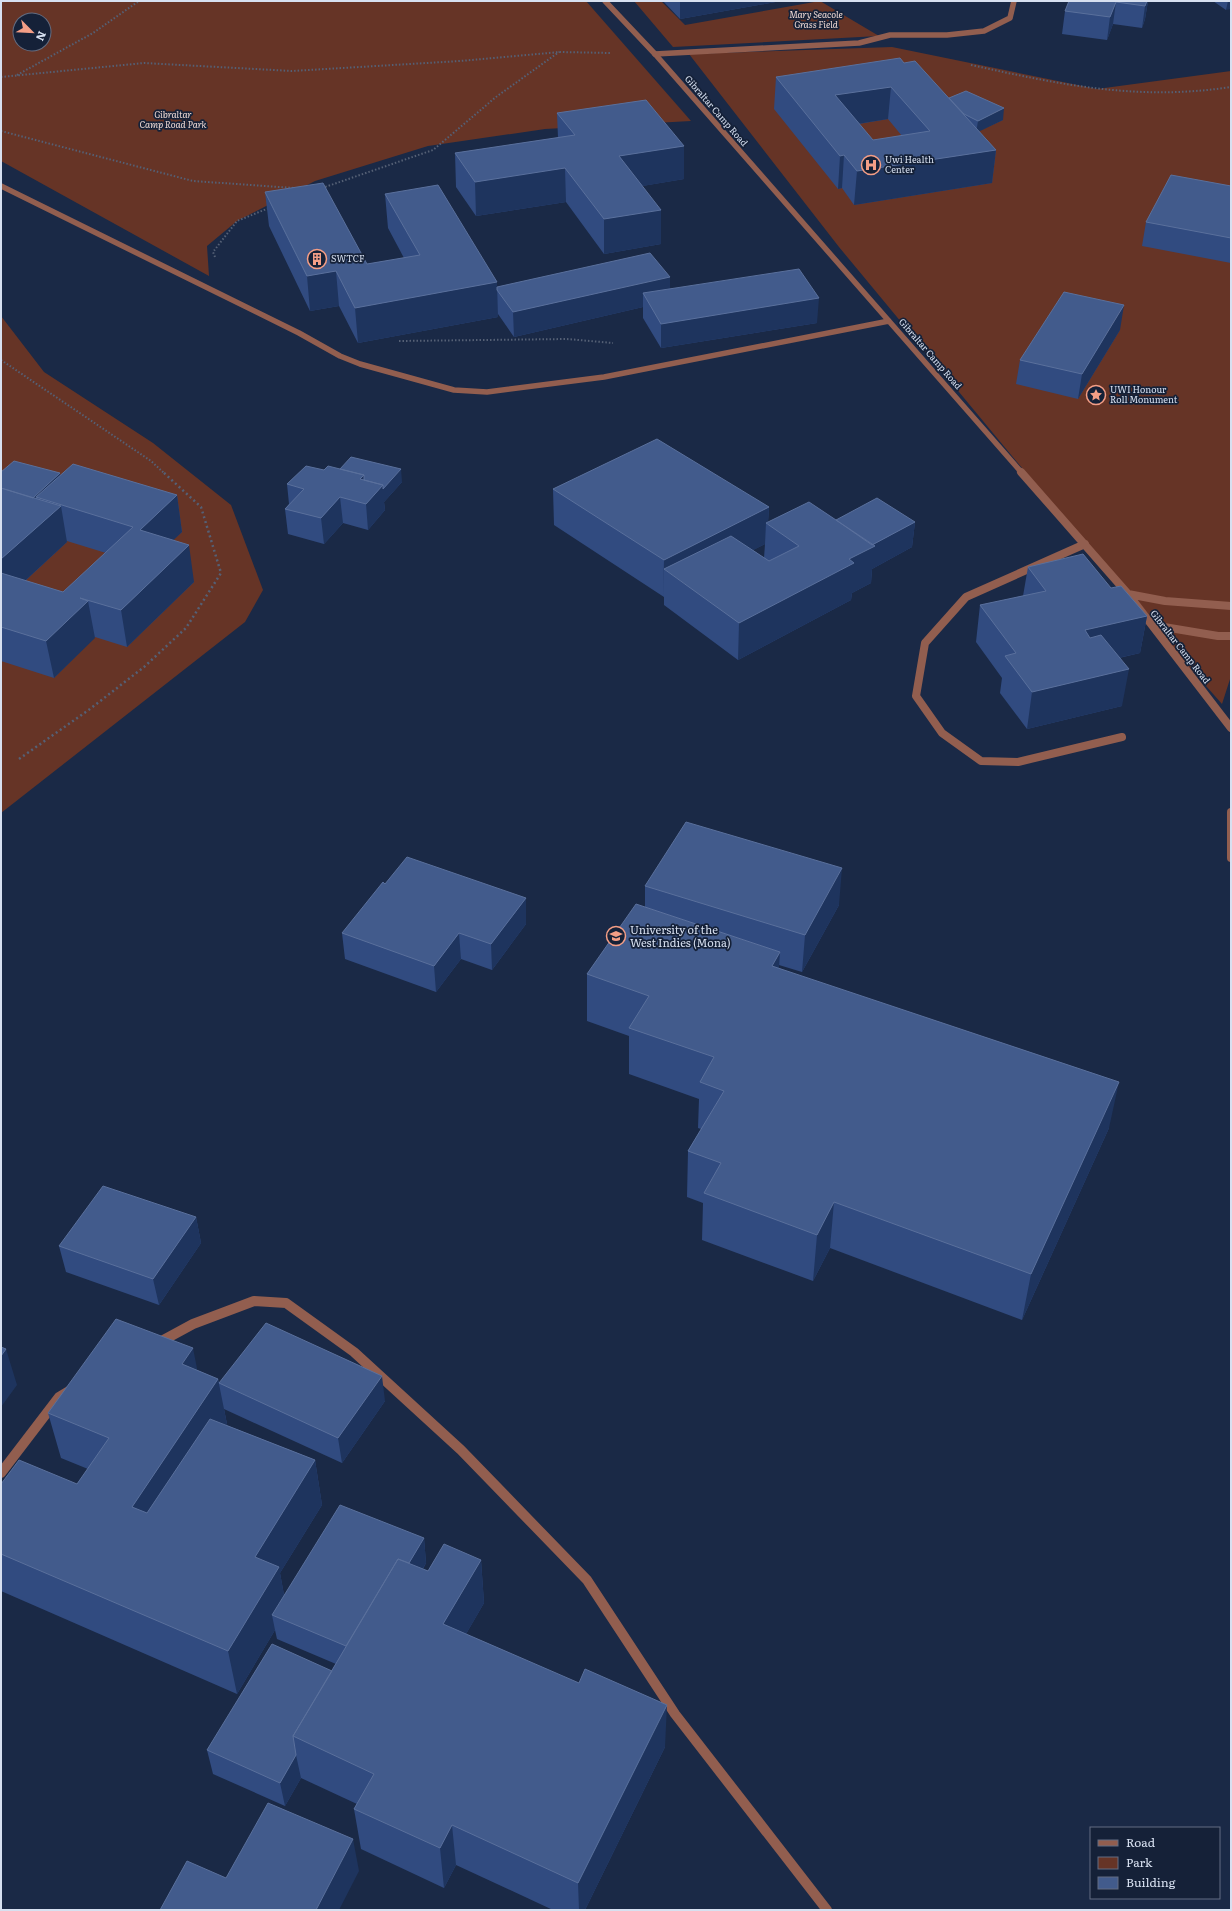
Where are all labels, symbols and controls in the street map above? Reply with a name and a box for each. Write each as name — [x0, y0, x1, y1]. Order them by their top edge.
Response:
park label: Mary Seacole Grass Field — [789, 7, 843, 31]
north arrow — [12, 12, 52, 52]
text: N — [33, 29, 51, 44]
street label: Gibraltar Camp Road — [682, 72, 752, 149]
park label: Gibraltar Camp Road Park — [139, 107, 207, 131]
place label: Uwi Health Center — [885, 152, 934, 176]
hospital icon: Uwi Health Center — [860, 154, 882, 176]
building icon: SWTCF — [306, 248, 328, 270]
place label: SWTCF — [331, 251, 365, 265]
street label: Gibraltar Camp Road — [896, 315, 966, 392]
place label: UWI Honour Roll Monument — [1110, 382, 1178, 406]
place icon: UWI Honour Roll Monument — [1085, 384, 1107, 406]
street label: Gibraltar Camp Road — [1148, 607, 1214, 687]
place label: University of the West Indies (Mona) — [630, 921, 731, 950]
school or university icon: University of the West Indies (Mona) — [605, 925, 627, 947]
legend — [1090, 1827, 1220, 1899]
text: Road — [1126, 1833, 1156, 1851]
text: Park — [1126, 1853, 1153, 1871]
text: Building — [1126, 1873, 1176, 1891]

